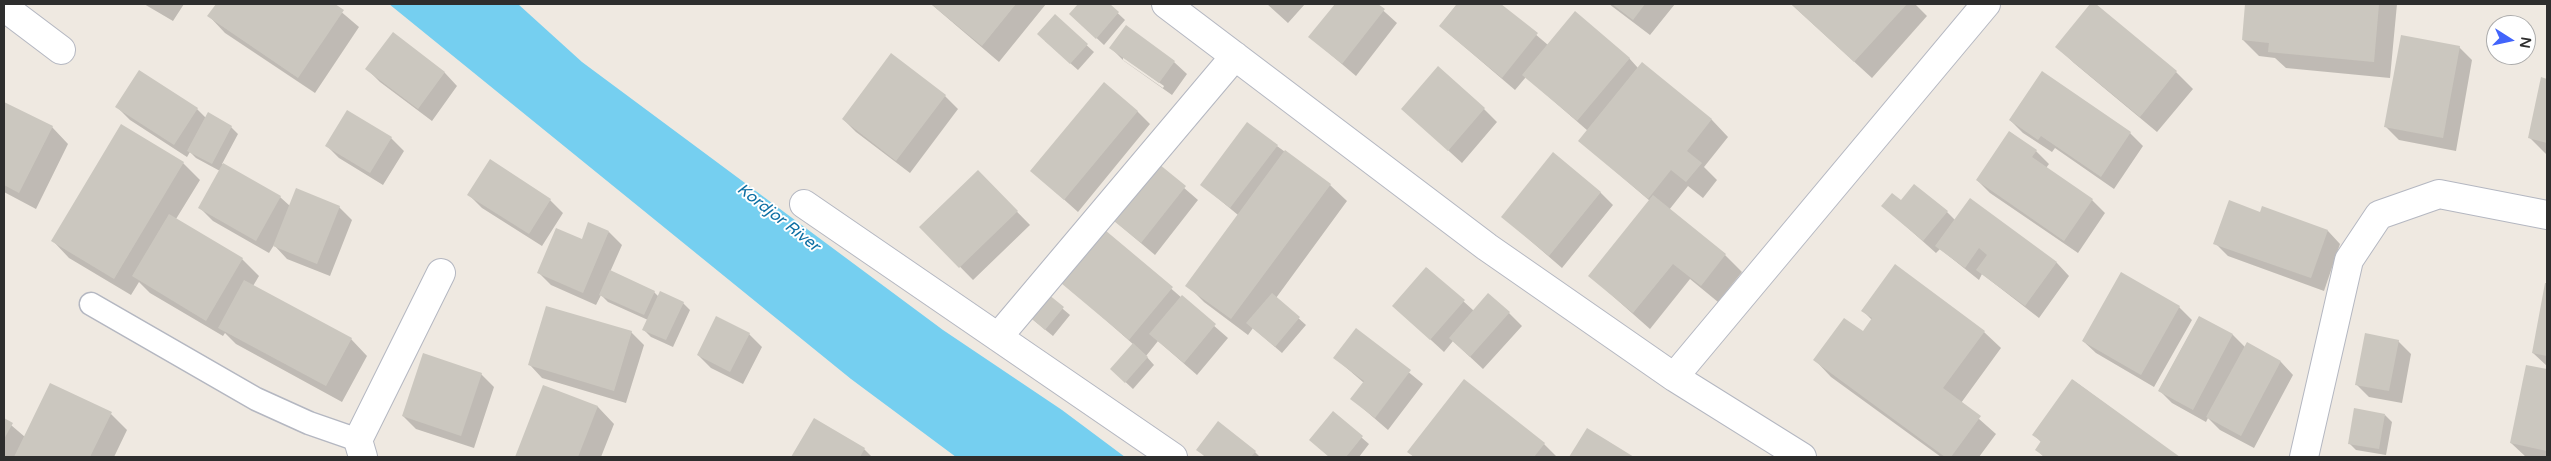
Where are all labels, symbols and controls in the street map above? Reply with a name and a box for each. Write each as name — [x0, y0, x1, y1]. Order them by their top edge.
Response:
north arrow — [2486, 15, 2536, 65]
text: N — [2516, 36, 2535, 50]
water label: Kordjor River — [733, 180, 823, 256]

